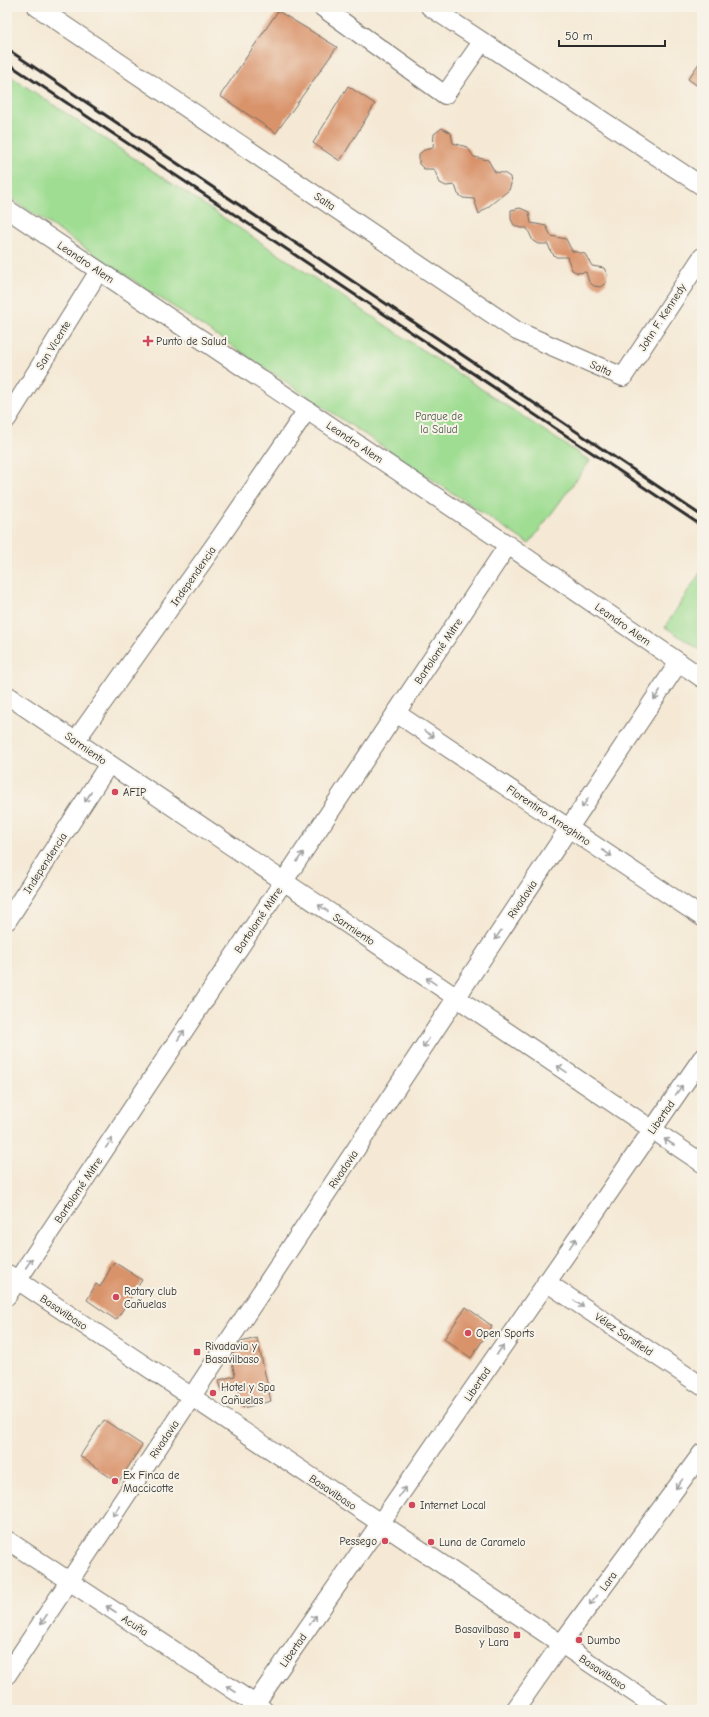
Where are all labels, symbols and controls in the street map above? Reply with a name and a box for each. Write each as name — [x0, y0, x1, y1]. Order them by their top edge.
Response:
scale bar — [559, 22, 665, 48]
text: 50 m — [565, 29, 593, 43]
street label: Salta — [312, 190, 338, 213]
street label: Leandro Alem — [55, 239, 117, 286]
street label: John F. Kennedy — [636, 281, 689, 353]
street label: San Vicente — [33, 318, 74, 372]
place label: Punto de Salud — [156, 335, 227, 348]
marker: Punto de Salud — [143, 336, 153, 346]
street label: Salta — [588, 358, 614, 379]
park label: Parque de la Salud — [415, 410, 463, 436]
street label: Leandro Alem — [324, 419, 386, 466]
street label: Independencia — [168, 544, 219, 609]
street label: Leandro Alem — [592, 600, 653, 649]
street label: Bartolomé Mitre — [412, 616, 465, 687]
one-way arrow — [653, 689, 661, 700]
street label: Sarmiento — [62, 729, 109, 768]
one-way arrow — [423, 730, 434, 738]
street label: Florentino Ameghino — [504, 782, 593, 848]
place label: AFIP — [123, 786, 146, 799]
marker: AFIP — [110, 787, 120, 797]
one-way arrow — [84, 791, 92, 802]
one-way arrow — [581, 797, 589, 809]
street label: Independencia — [21, 830, 70, 896]
one-way arrow — [601, 849, 612, 857]
one-way arrow — [296, 852, 304, 863]
street label: Rivadavia — [505, 878, 540, 921]
street label: Bartolomé Mitre — [232, 885, 285, 956]
one-way arrow — [318, 904, 329, 912]
street label: Sarmiento — [330, 911, 377, 948]
one-way arrow — [494, 929, 502, 940]
one-way arrow — [425, 976, 437, 984]
one-way arrow — [177, 1030, 185, 1041]
one-way arrow — [422, 1037, 430, 1049]
one-way arrow — [556, 1065, 567, 1073]
one-way arrow — [675, 1085, 683, 1096]
street label: Libertad — [645, 1098, 678, 1137]
one-way arrow — [105, 1137, 113, 1149]
one-way arrow — [664, 1138, 675, 1146]
street label: Rivadavia — [326, 1148, 361, 1191]
street label: Bartolomé Mitre — [52, 1155, 105, 1226]
one-way arrow — [569, 1238, 577, 1249]
one-way arrow — [25, 1258, 33, 1269]
place label: Rotary club Cañuelas — [124, 1285, 177, 1311]
street label: Basavilbaso — [38, 1292, 90, 1333]
marker: Rotary club Cañuelas — [111, 1292, 121, 1302]
one-way arrow — [573, 1300, 585, 1308]
street label: Vélez Sarsfield — [592, 1310, 655, 1359]
place label: Open Sports — [476, 1327, 534, 1340]
marker: Open Sports — [463, 1328, 473, 1338]
place label: Rivadavia y Basavilbaso — [205, 1340, 259, 1366]
one-way arrow — [496, 1344, 504, 1356]
marker: Rivadavia y Basavilbaso — [192, 1347, 202, 1357]
street label: Libertad — [461, 1365, 494, 1404]
place label: Hotel y Spa Cañuelas — [221, 1381, 275, 1407]
marker: Hotel y Spa Cañuelas — [208, 1388, 218, 1398]
street label: Rivadavia — [147, 1418, 182, 1461]
place label: Ex Finca de Maccicotte — [123, 1469, 180, 1495]
street label: Basavilbaso — [307, 1472, 359, 1513]
marker: Ex Finca de Maccicotte — [110, 1476, 120, 1486]
one-way arrow — [675, 1479, 683, 1490]
one-way arrow — [398, 1487, 406, 1498]
place label: Internet Local — [420, 1499, 486, 1512]
marker: Internet Local — [407, 1500, 417, 1510]
one-way arrow — [112, 1505, 120, 1516]
place label: Pessego — [340, 1535, 377, 1548]
marker: Pessego — [380, 1536, 390, 1546]
place label: Luna de Caramelo — [439, 1536, 526, 1549]
marker: Luna de Caramelo — [426, 1537, 436, 1547]
street label: Lara — [597, 1569, 620, 1594]
one-way arrow — [589, 1594, 597, 1605]
one-way arrow — [106, 1605, 117, 1613]
street label: Acuña — [119, 1612, 150, 1639]
one-way arrow — [40, 1614, 48, 1625]
one-way arrow — [309, 1615, 317, 1626]
place label: Basavilbaso y Lara — [455, 1623, 509, 1649]
marker: Basavilbaso y Lara — [512, 1630, 522, 1640]
street label: Libertad — [277, 1631, 310, 1670]
place label: Dumbo — [587, 1634, 621, 1647]
marker: Dumbo — [574, 1635, 584, 1645]
street label: Basavilbaso — [577, 1652, 629, 1693]
one-way arrow — [225, 1684, 237, 1692]

